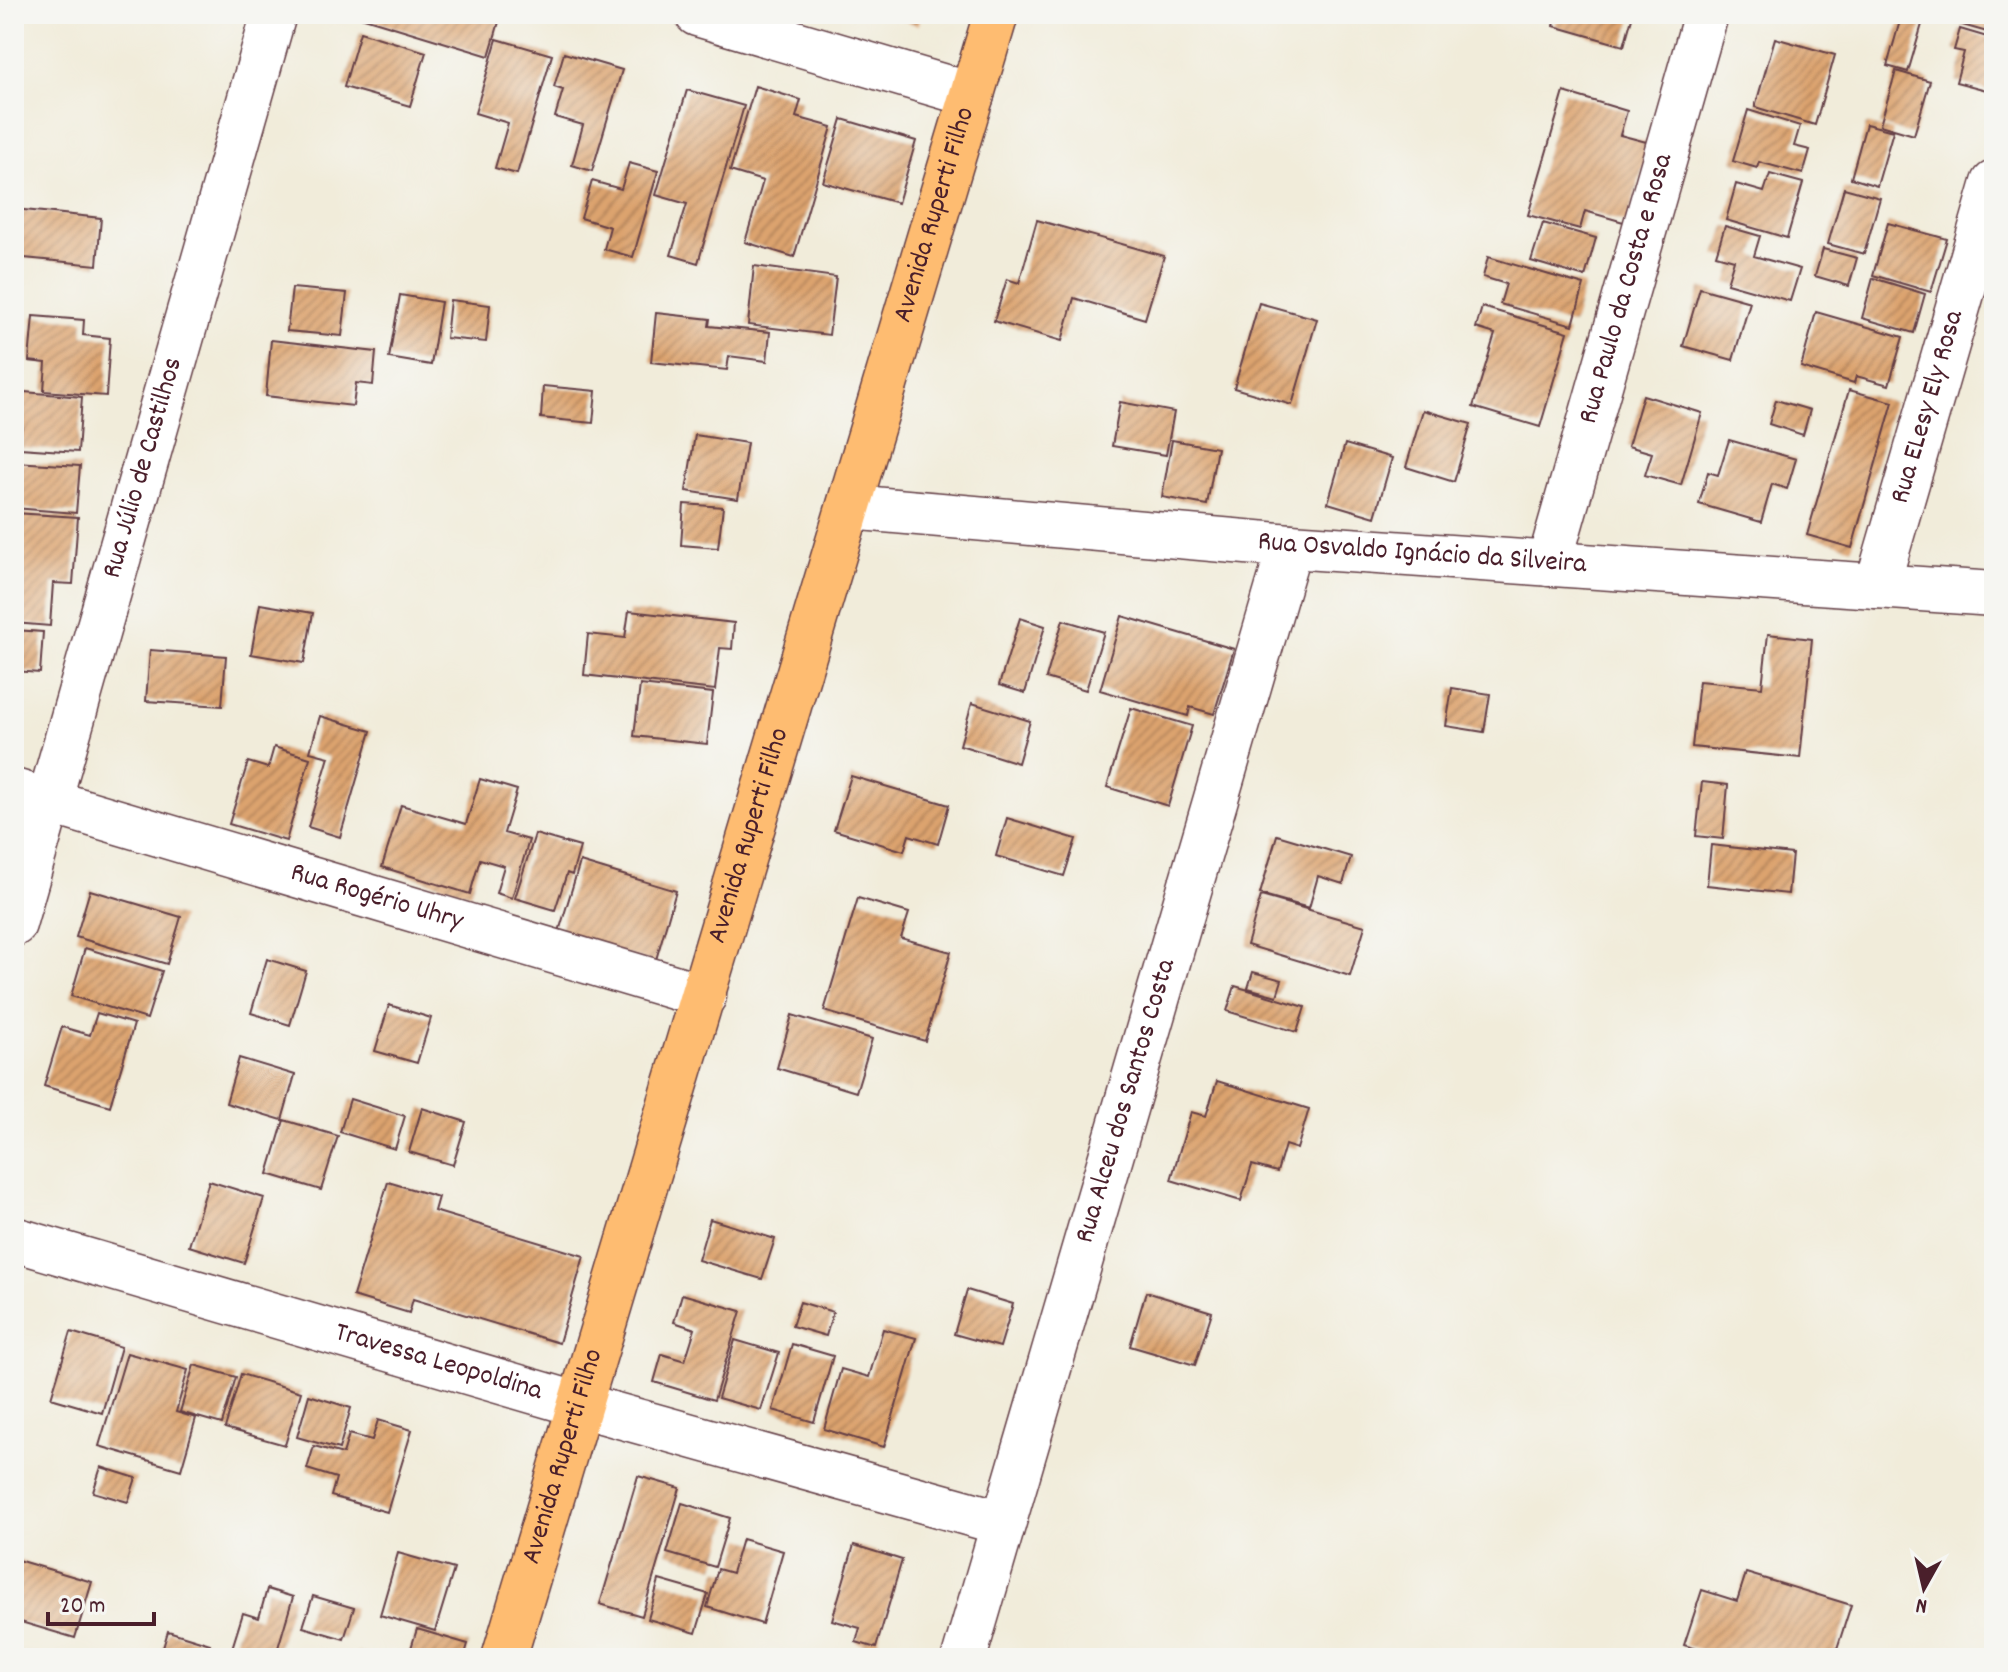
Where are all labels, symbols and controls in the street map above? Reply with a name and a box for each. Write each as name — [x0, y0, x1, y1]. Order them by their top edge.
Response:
street label: Avenida Ruperti Filho — [885, 103, 987, 328]
street label: Rua Paulo da Costa e Rosa — [1570, 148, 1685, 429]
street label: Rua ELesy Ely Rosa — [1882, 305, 1976, 509]
street label: Rua Júlio de Castilhos — [94, 353, 195, 583]
street label: Rua Osvaldo Ignácio da Silveira — [1256, 523, 1588, 586]
street label: Avenida Ruperti Filho — [699, 724, 801, 949]
street label: Rua Rogério Uhry — [285, 854, 468, 943]
street label: Rua Alceu dos Santos Costa — [1067, 954, 1188, 1248]
street label: Travessa Leopoldina — [330, 1314, 548, 1413]
street label: Avenida Ruperti Filho — [513, 1344, 615, 1569]
north arrow — [1884, 1548, 1964, 1628]
scale bar — [48, 1576, 154, 1626]
text: N — [1914, 1588, 1929, 1620]
text: 20 m — [60, 1590, 106, 1624]

